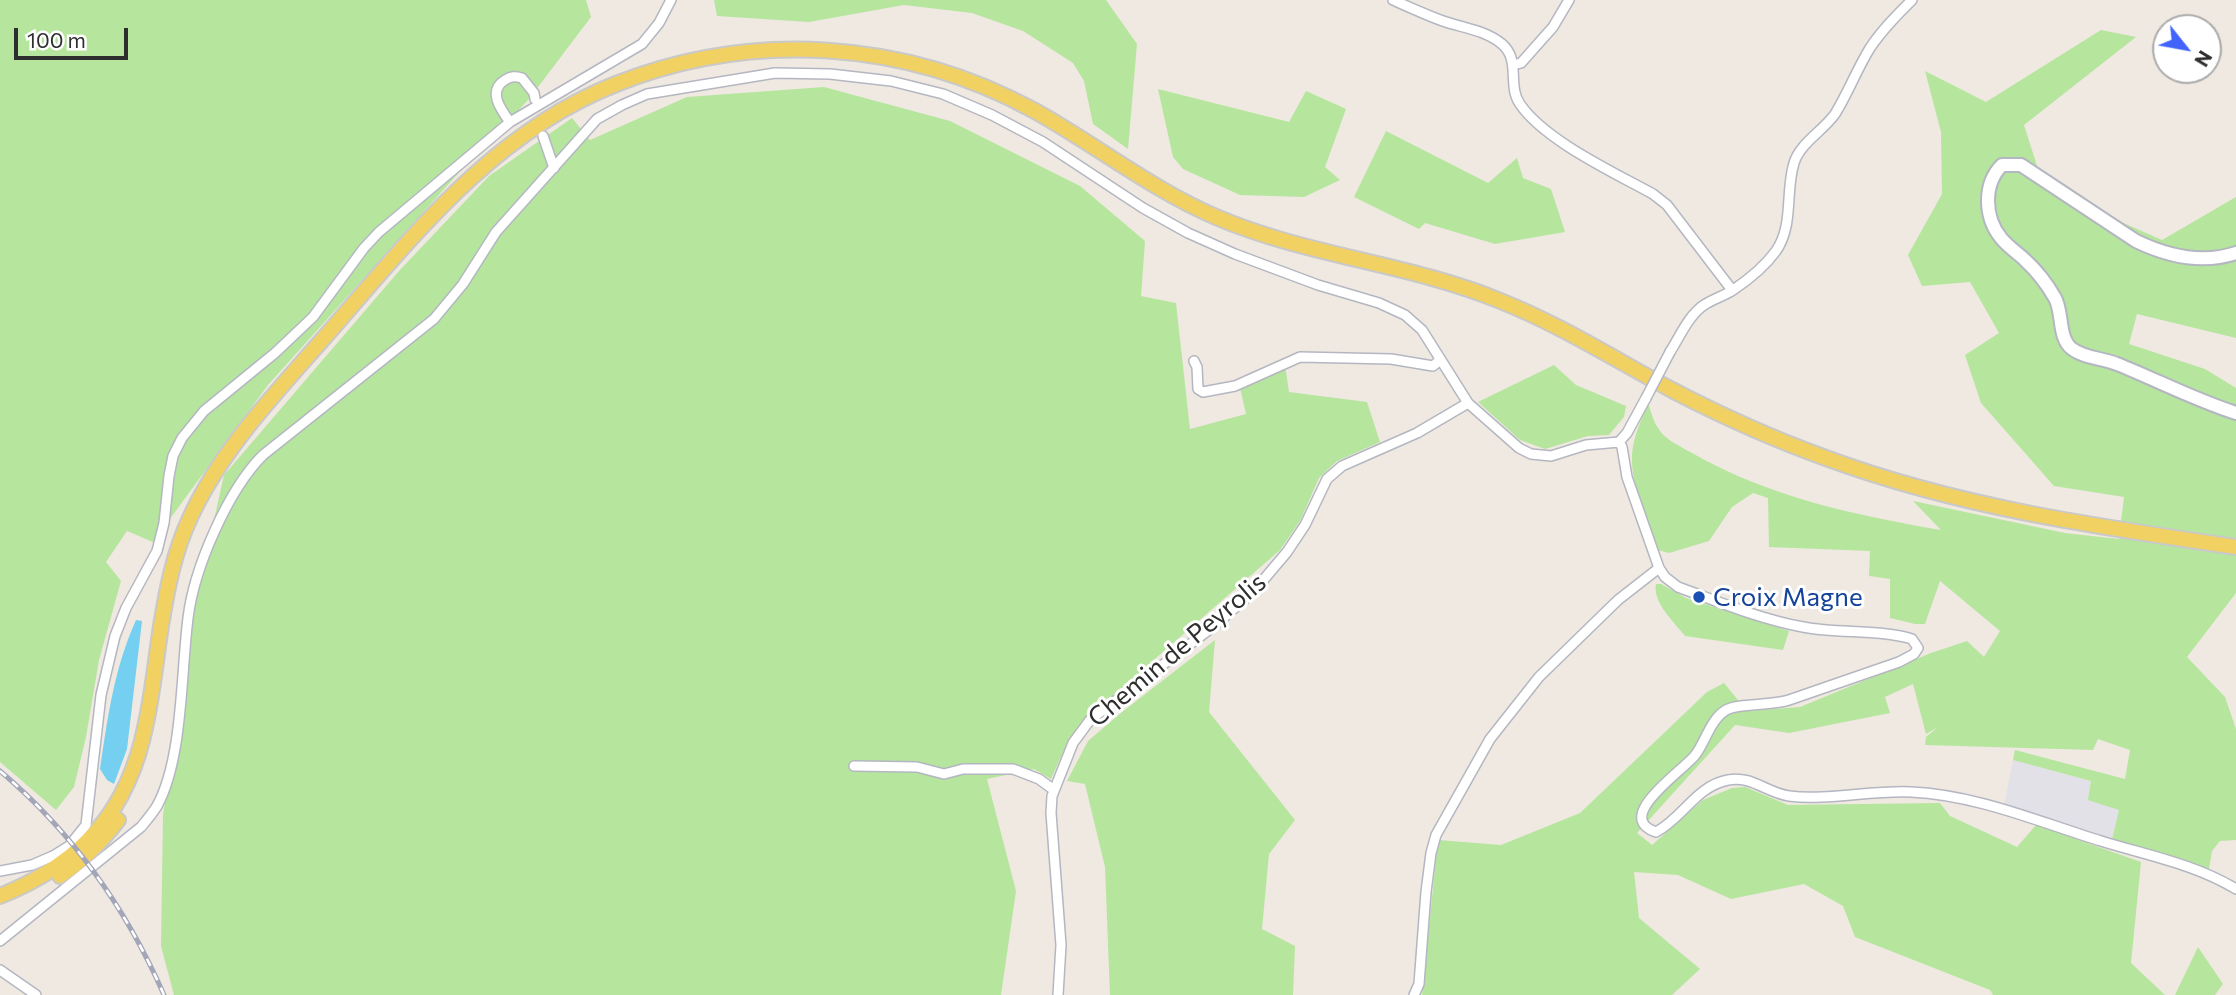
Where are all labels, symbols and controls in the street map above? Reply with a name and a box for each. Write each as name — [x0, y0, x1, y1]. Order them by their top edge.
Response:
scale bar — [18, 14, 131, 58]
north arrow — [2152, 14, 2222, 84]
text: 100 m — [27, 27, 86, 52]
text: N — [2190, 47, 2217, 71]
street label: Chemin de Peyrolis — [1082, 566, 1272, 734]
place label: Croix Magne — [1713, 581, 1863, 613]
marker: Croix Magne — [1691, 589, 1707, 605]

